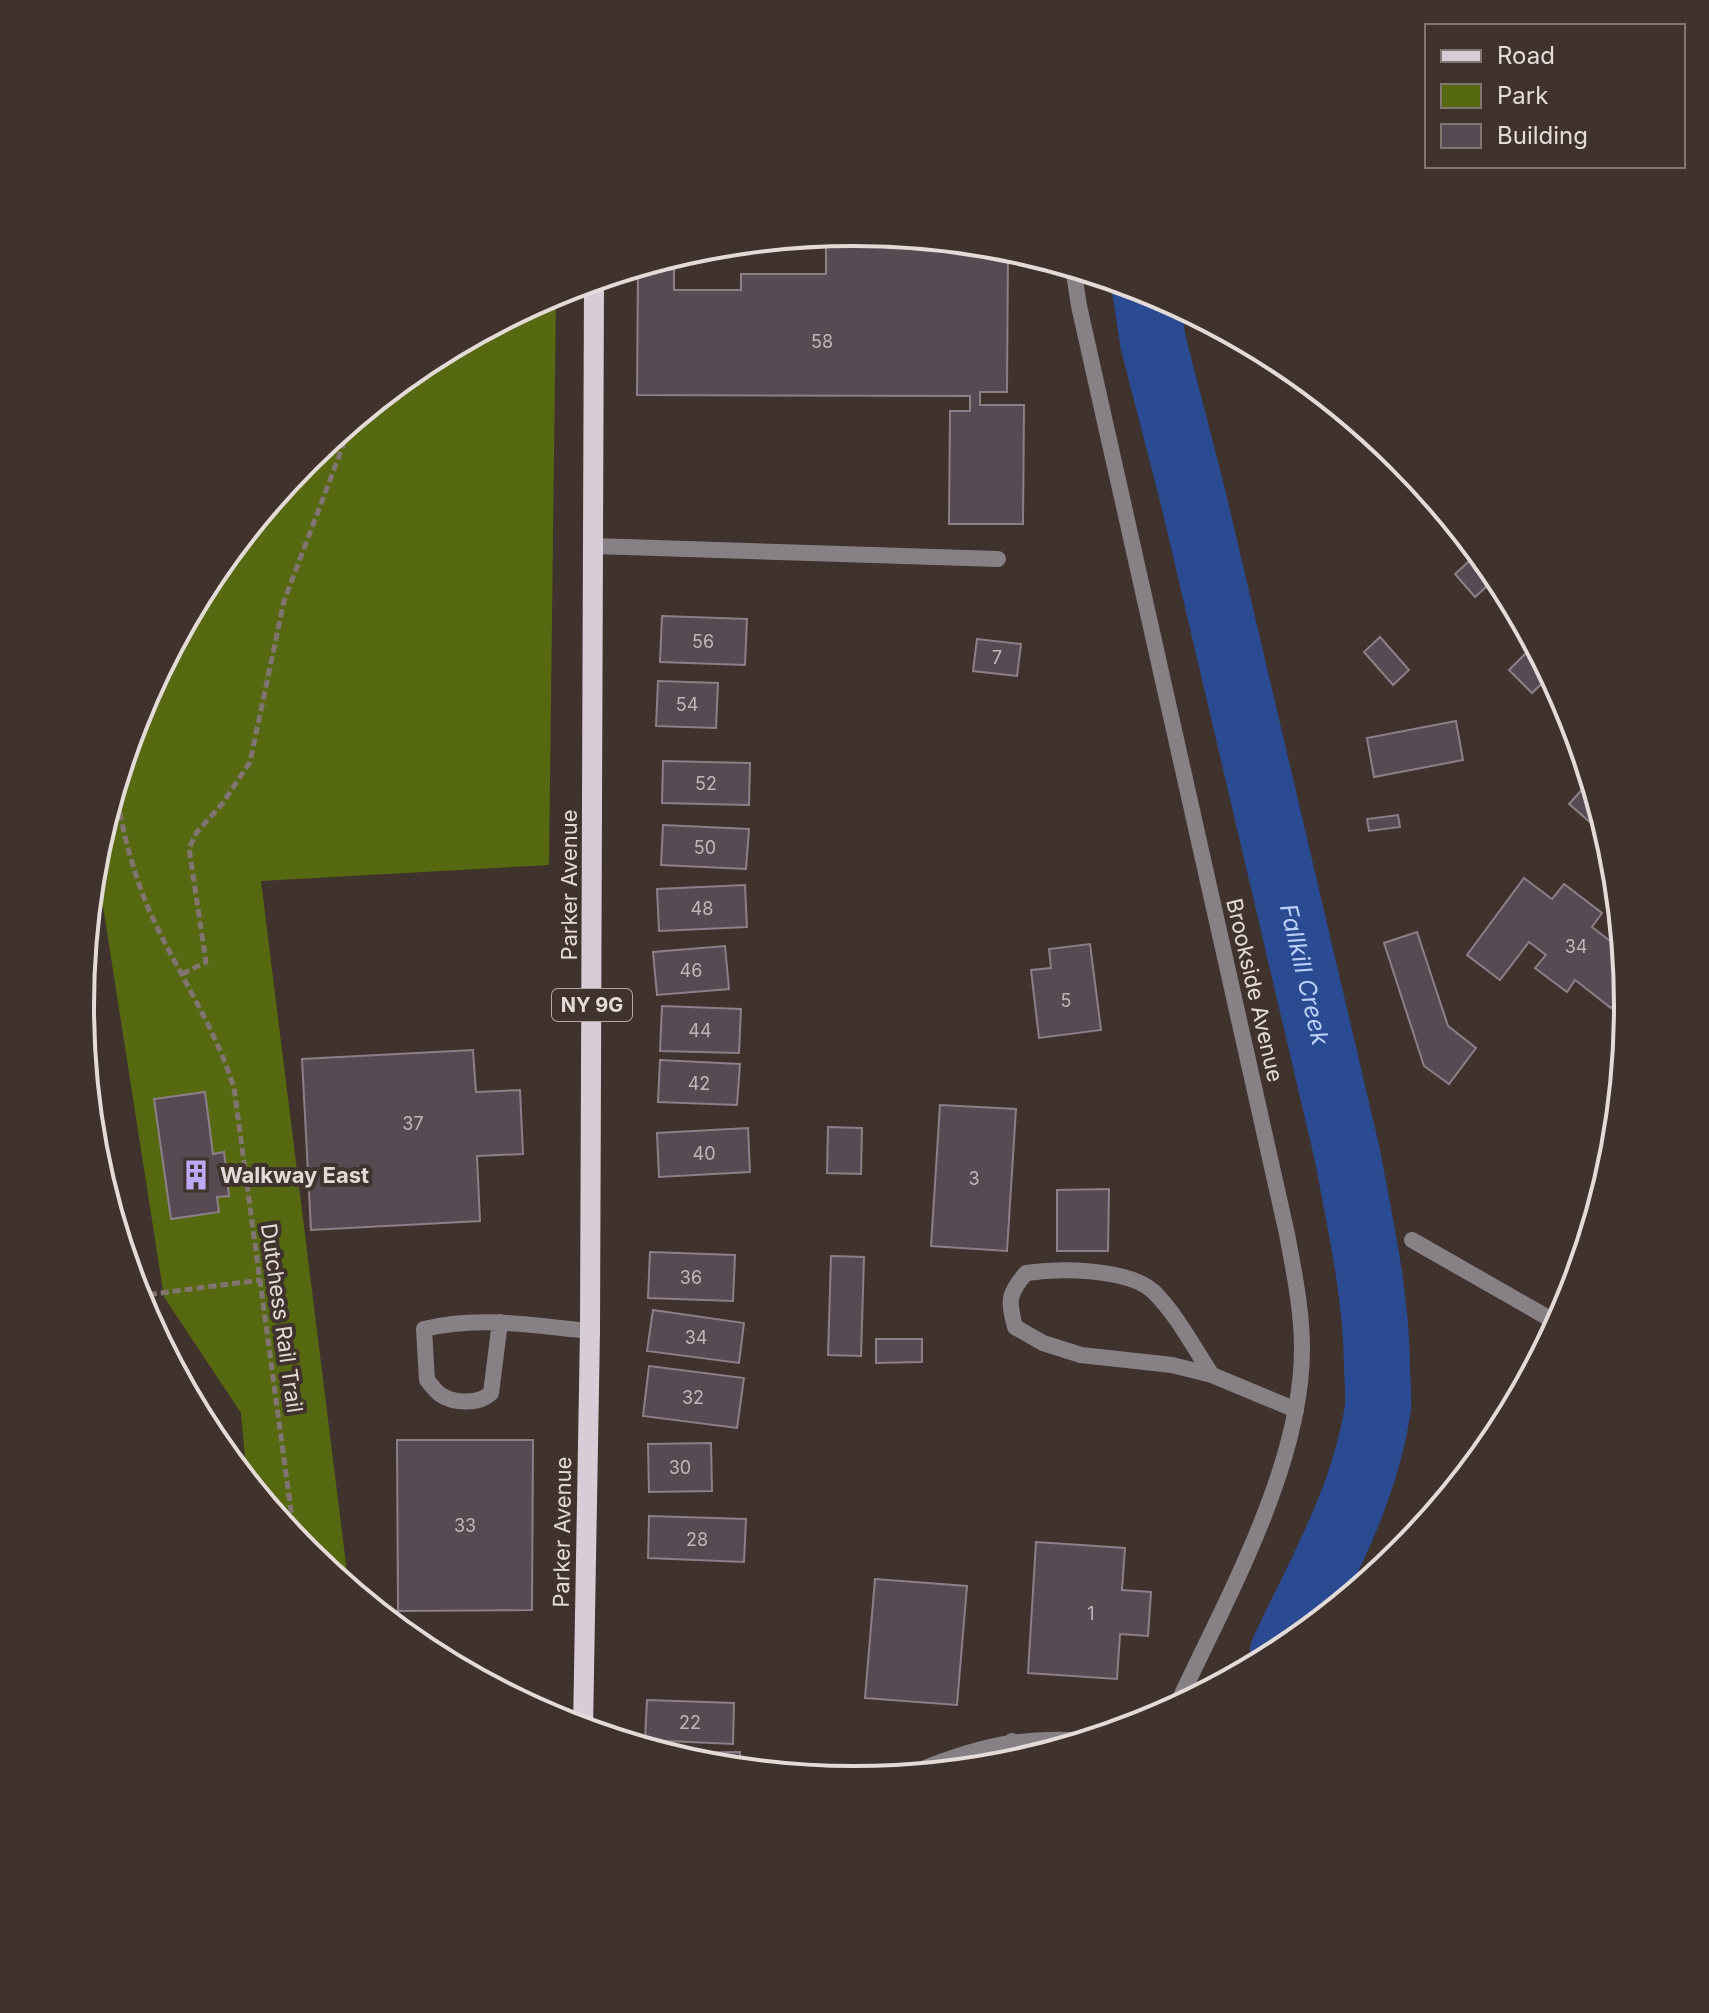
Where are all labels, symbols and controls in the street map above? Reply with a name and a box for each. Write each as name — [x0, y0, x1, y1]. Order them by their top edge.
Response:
legend — [1425, 24, 1685, 168]
text: Road — [1497, 41, 1555, 70]
text: Park — [1497, 81, 1548, 110]
text: Building — [1497, 121, 1588, 150]
house number: 58 — [811, 331, 833, 352]
house number: 56 — [692, 631, 714, 652]
house number: 7 — [992, 647, 1002, 668]
house number: 54 — [676, 694, 698, 715]
house number: 52 — [695, 773, 717, 794]
street label: Parker Avenue — [556, 809, 582, 961]
house number: 50 — [694, 837, 716, 858]
street label: Brookside Avenue — [1221, 896, 1289, 1084]
house number: 48 — [691, 898, 713, 919]
water label: Fallkill Creek — [1274, 901, 1336, 1049]
house number: 34 — [1565, 936, 1587, 957]
house number: 46 — [680, 960, 702, 981]
road number: NY 9G — [552, 989, 632, 1021]
house number: 5 — [1061, 990, 1071, 1011]
house number: 44 — [688, 1020, 712, 1041]
house number: 42 — [688, 1073, 710, 1094]
house number: 37 — [402, 1113, 424, 1134]
house number: 40 — [693, 1143, 715, 1164]
building icon: Walkway East — [179, 1158, 213, 1192]
place label: Walkway East — [220, 1162, 369, 1188]
house number: 3 — [968, 1168, 980, 1189]
street label: Dutchess Rail Trail — [256, 1222, 308, 1414]
house number: 36 — [680, 1267, 702, 1288]
house number: 34 — [685, 1327, 707, 1348]
house number: 32 — [682, 1387, 704, 1408]
street label: Parker Avenue — [548, 1456, 576, 1608]
house number: 30 — [669, 1457, 691, 1478]
house number: 33 — [454, 1515, 476, 1536]
house number: 28 — [686, 1529, 708, 1550]
house number: 1 — [1087, 1603, 1095, 1624]
house number: 22 — [679, 1712, 701, 1733]

